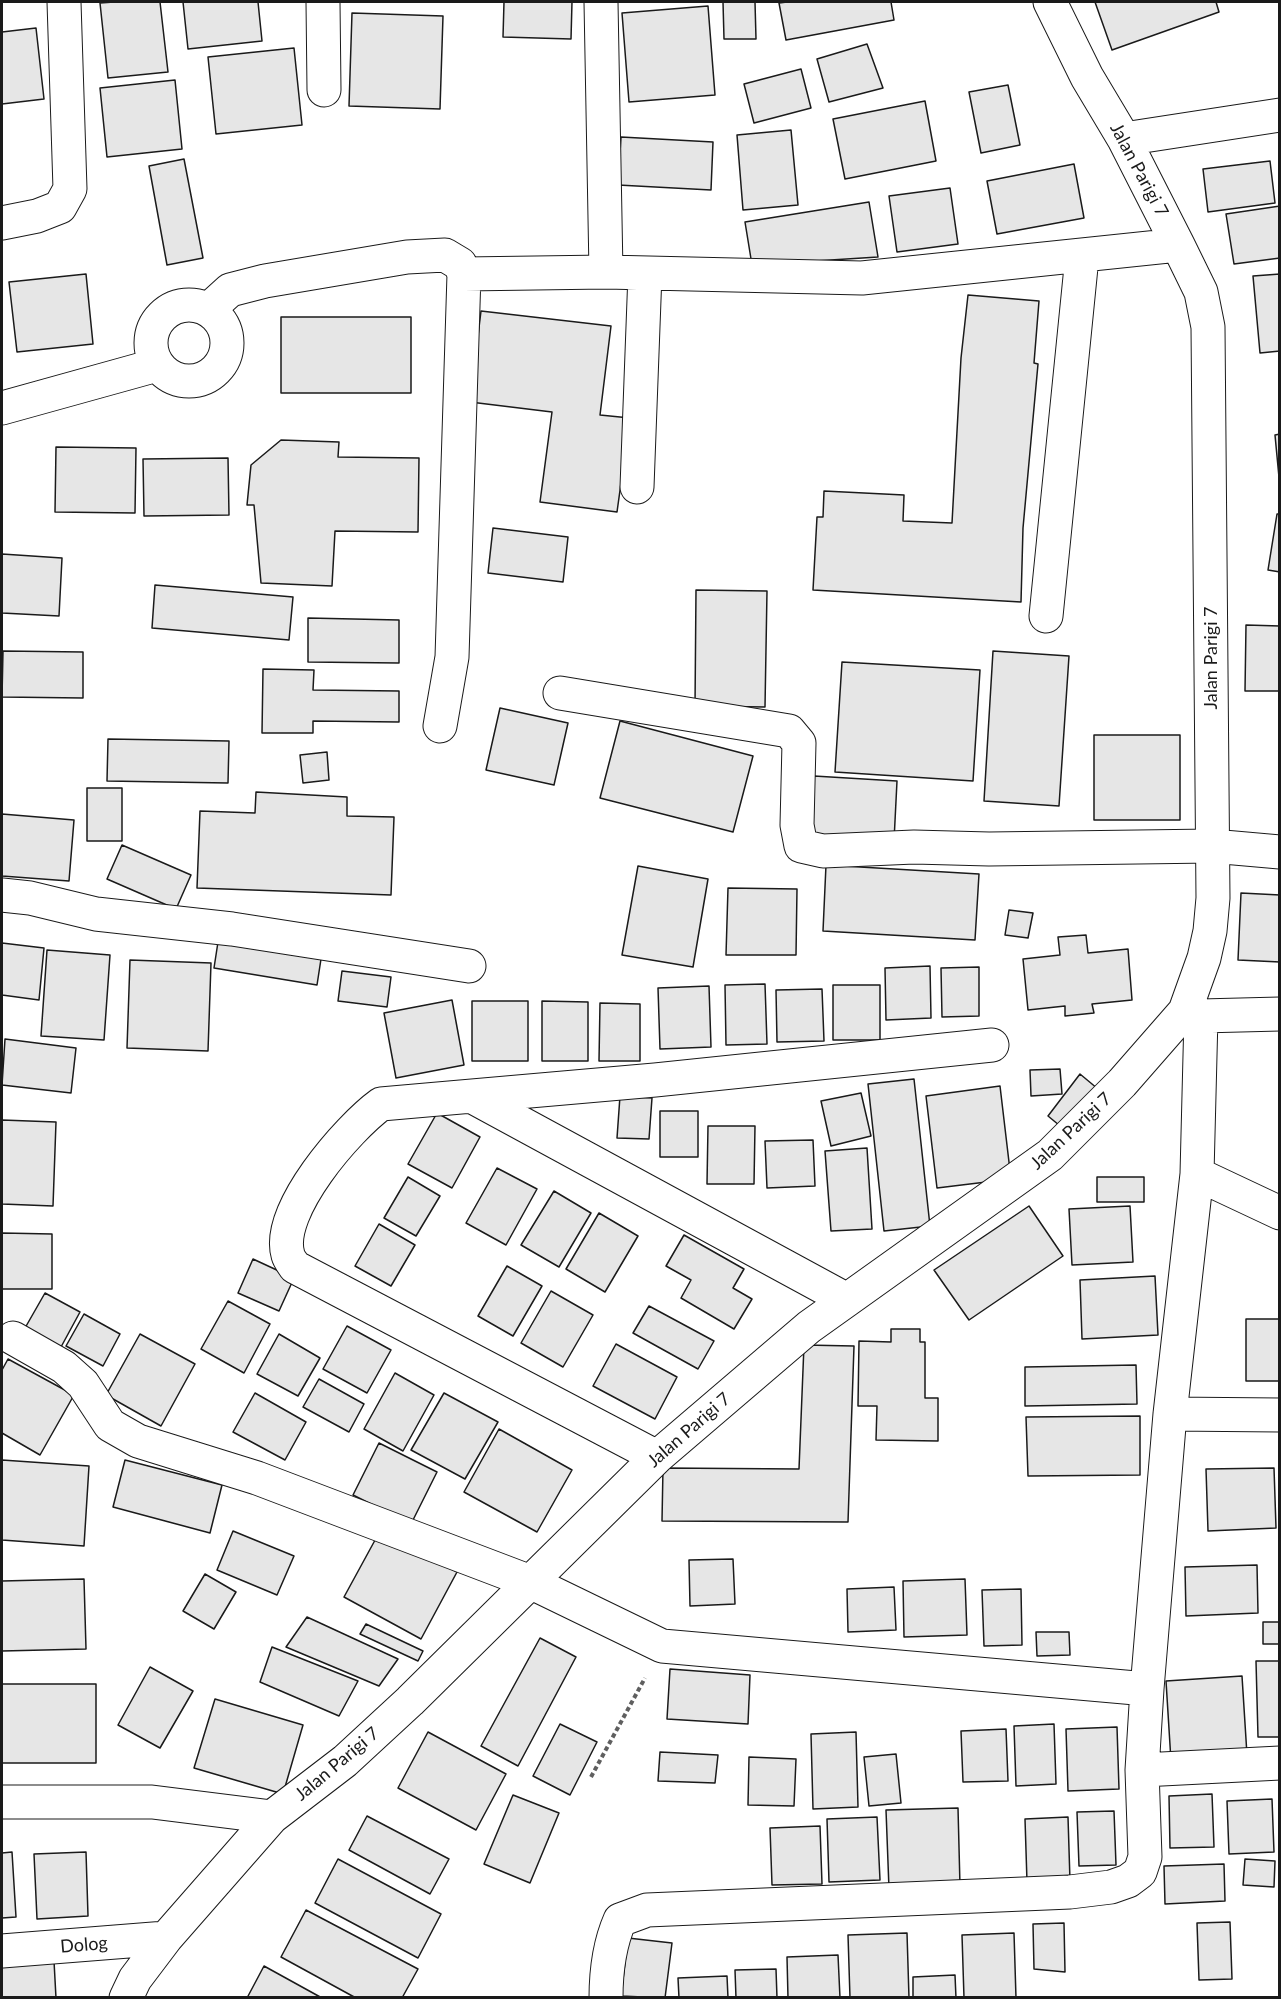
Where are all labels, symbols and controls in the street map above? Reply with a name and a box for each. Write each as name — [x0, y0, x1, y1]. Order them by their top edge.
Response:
street label: Jalan Parigi 7 — [1105, 119, 1173, 221]
street label: Jalan Parigi 7 — [1200, 606, 1222, 710]
street label: Jalan Parigi 7 — [1026, 1088, 1116, 1174]
street label: Jalan Parigi 7 — [643, 1388, 735, 1472]
street label: Jalan Parigi 7 — [291, 1723, 383, 1805]
street label: Dolog — [59, 1932, 109, 1958]

